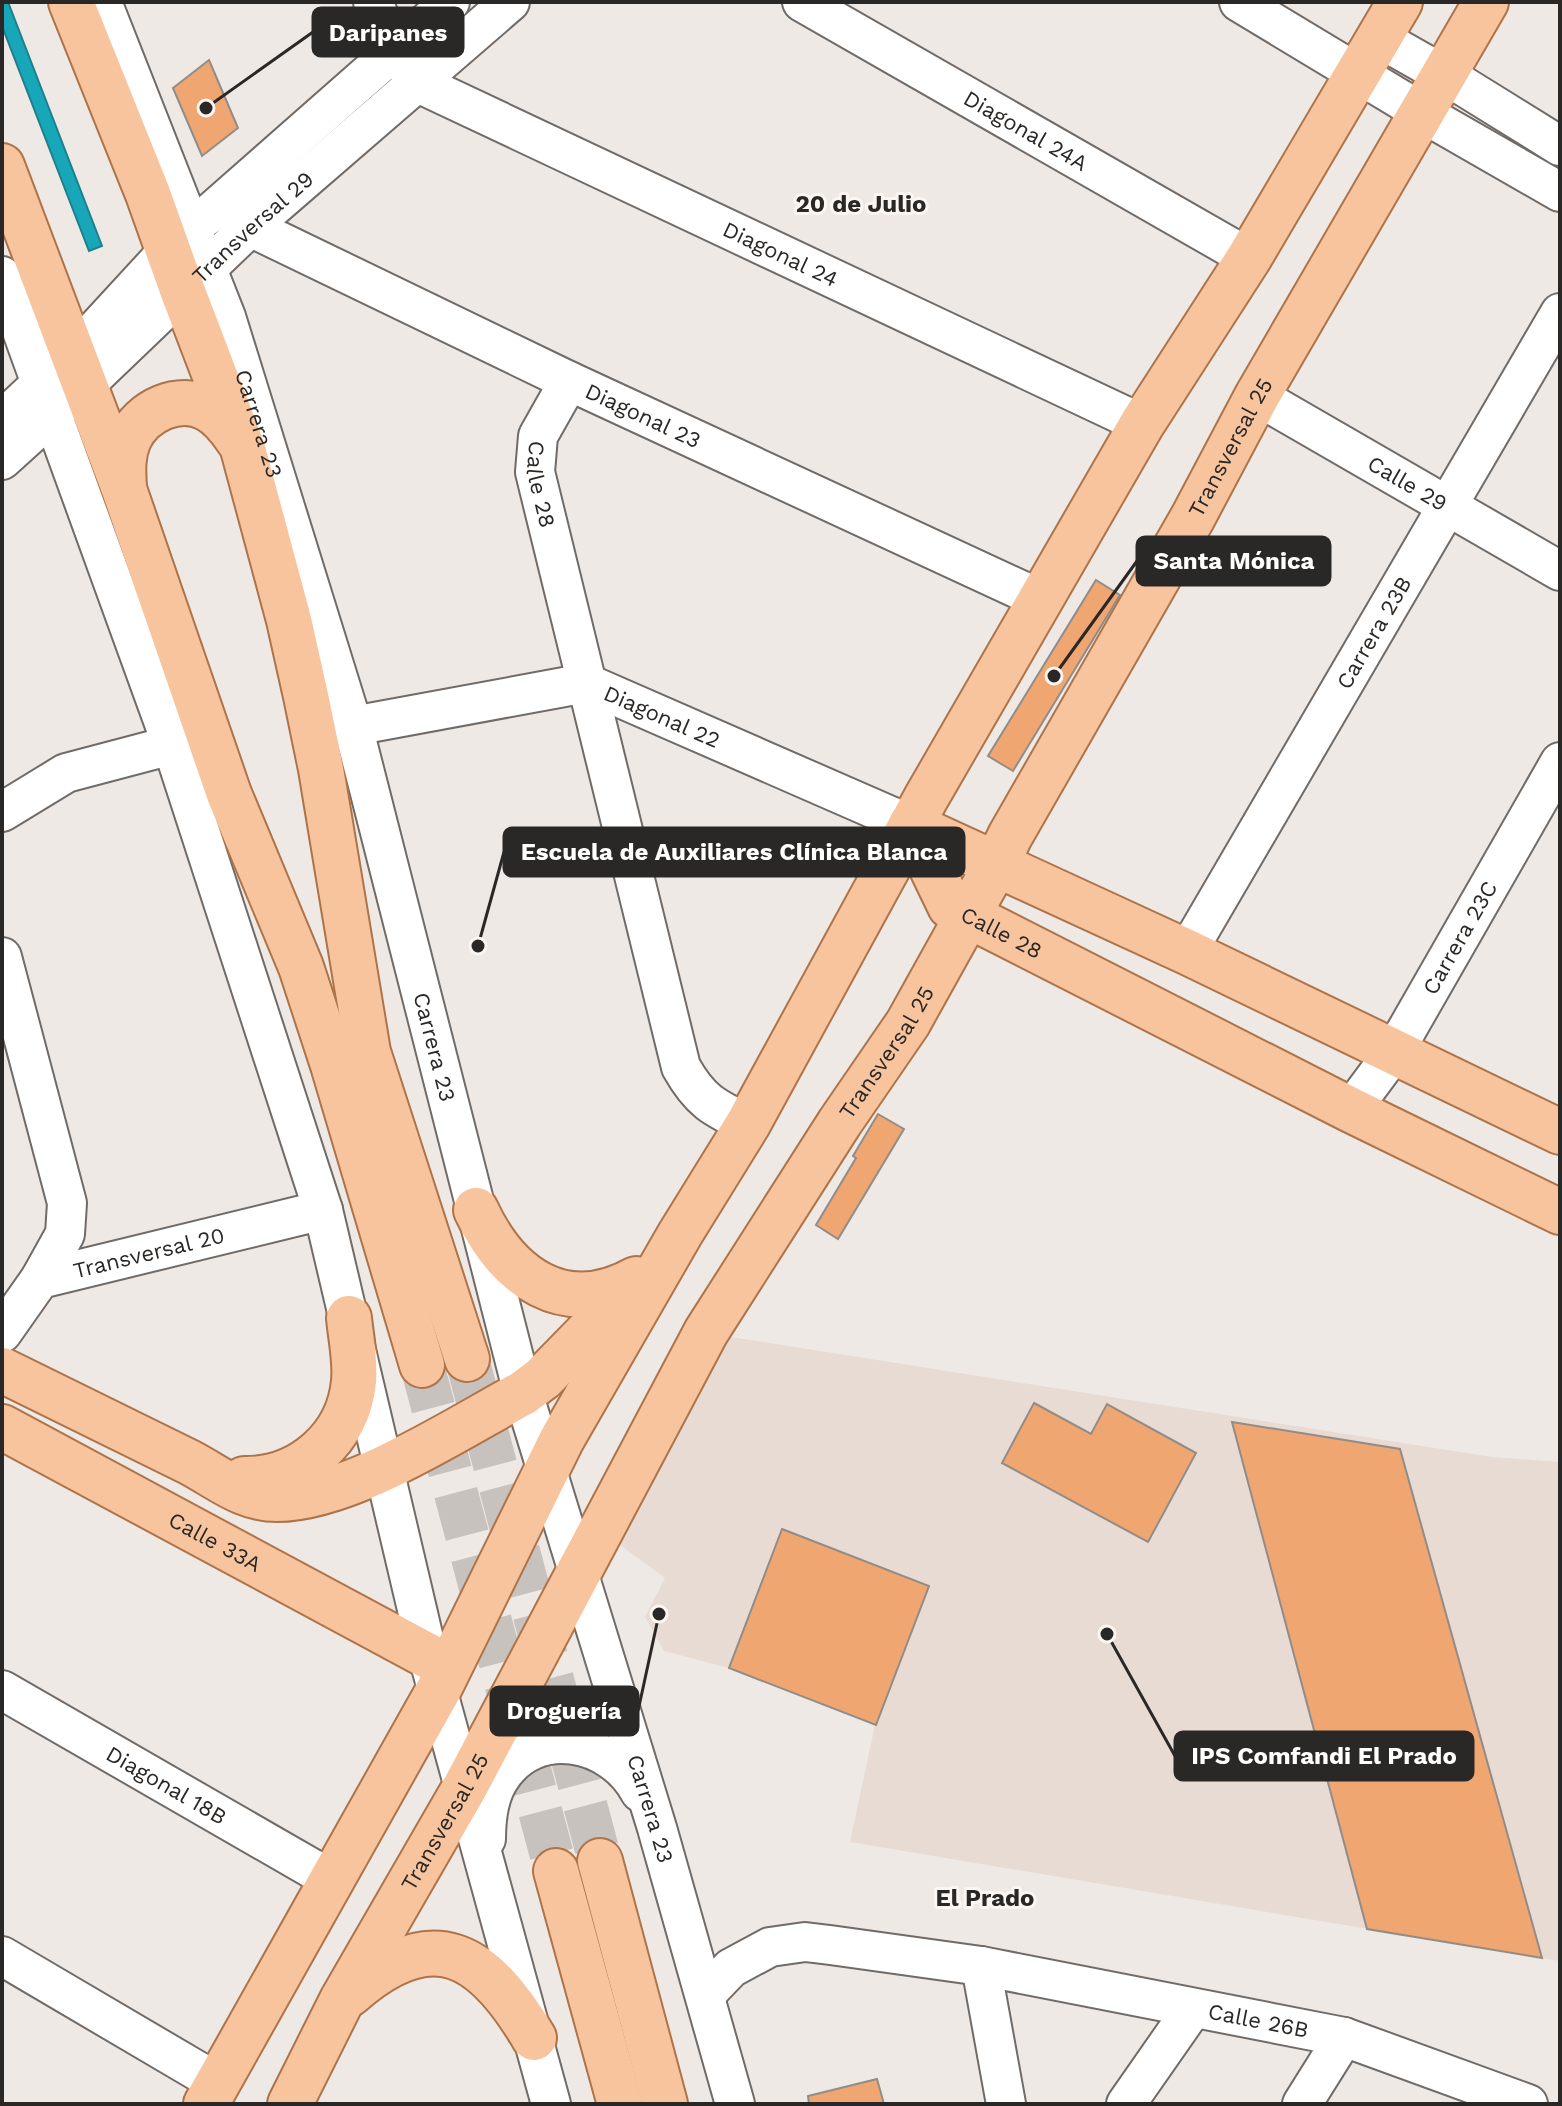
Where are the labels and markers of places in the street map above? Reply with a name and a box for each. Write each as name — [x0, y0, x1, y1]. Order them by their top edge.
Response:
callout: Daripanes — [313, 8, 463, 56]
callout: Santa Mónica — [1137, 537, 1330, 585]
callout: Escuela de Auxiliares Clínica Blanca — [504, 828, 964, 876]
callout: Droguería — [491, 1687, 638, 1735]
callout: IPS Comfandi El Prado — [1175, 1732, 1473, 1780]

